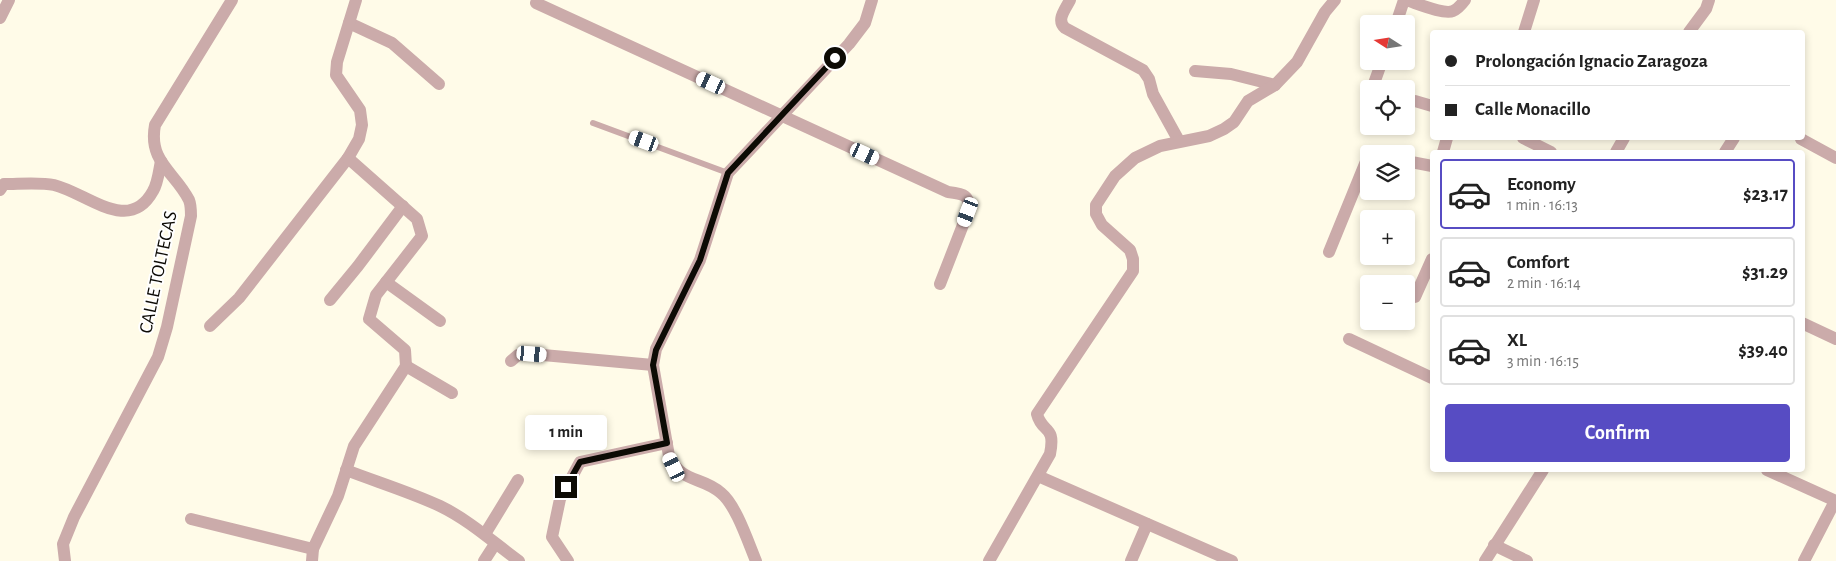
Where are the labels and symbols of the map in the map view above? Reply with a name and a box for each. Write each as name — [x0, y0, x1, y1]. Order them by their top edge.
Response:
north arrow — [1360, 15, 1415, 70]
route start — [824, 47, 846, 69]
car — [694, 70, 727, 96]
car — [627, 129, 660, 153]
car — [848, 141, 881, 167]
car — [955, 195, 980, 229]
street label: CALLE TOLTECAS — [136, 209, 181, 335]
car — [516, 345, 547, 363]
callout: 1 min — [525, 414, 607, 450]
car — [660, 450, 687, 484]
route end — [555, 476, 577, 498]

